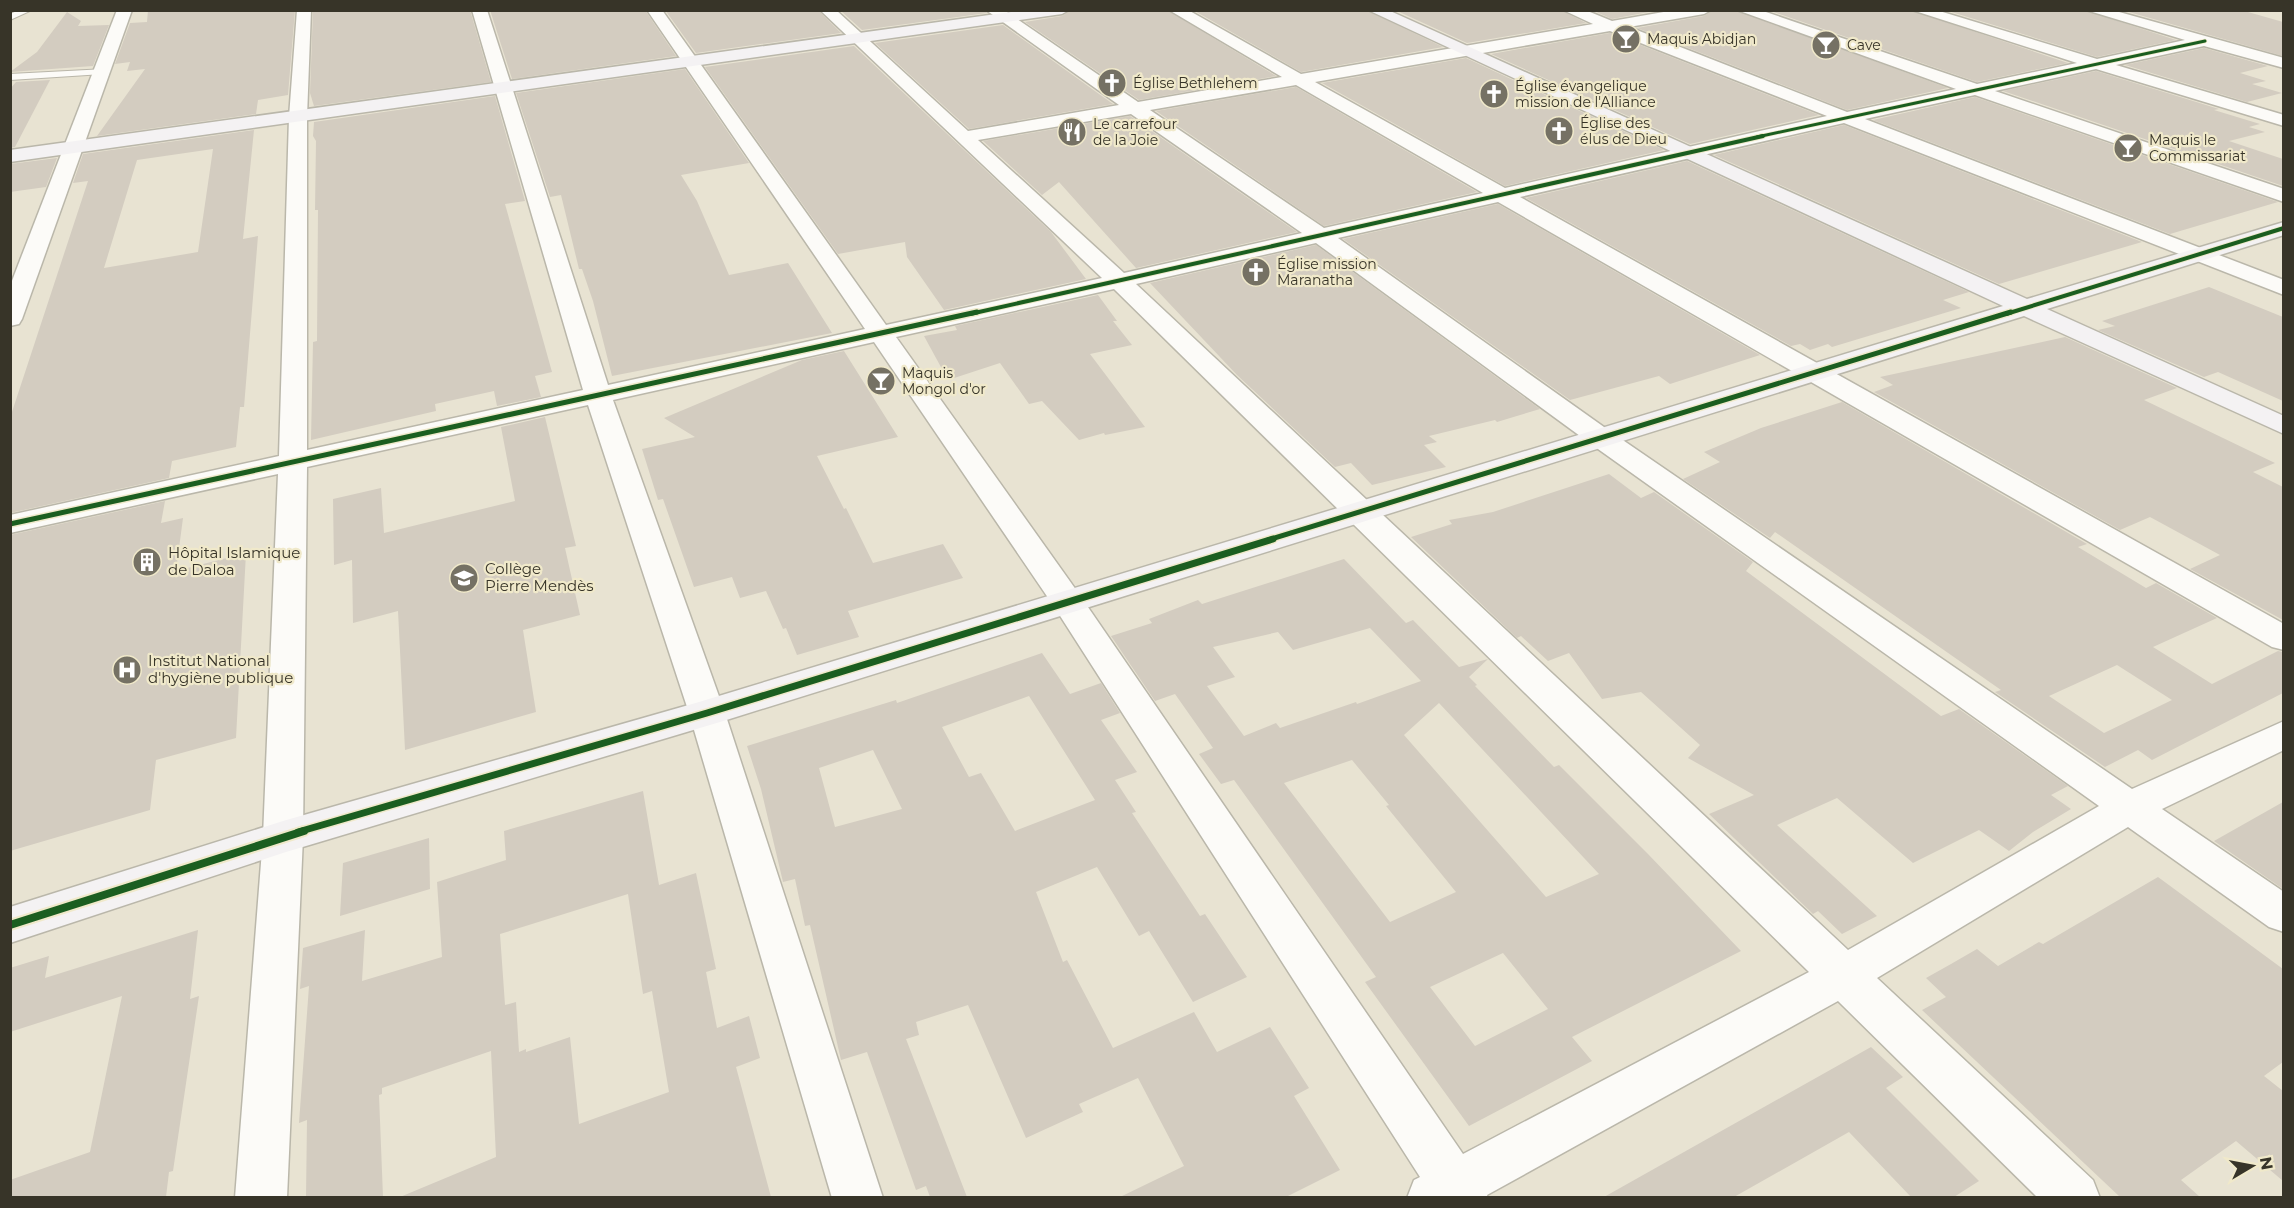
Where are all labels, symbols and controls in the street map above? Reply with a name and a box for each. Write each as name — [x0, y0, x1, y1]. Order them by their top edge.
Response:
bar icon: Maquis Abidjan — [1610, 23, 1642, 55]
bar icon: Cave — [1810, 29, 1842, 61]
place label: Maquis Abidjan — [1647, 30, 1756, 48]
place label: Cave — [1847, 36, 1881, 54]
church icon: Église Bethlehem — [1096, 67, 1128, 99]
place label: Église Bethlehem — [1133, 74, 1258, 92]
place label: Église évangelique mission de l'Alliance — [1515, 77, 1656, 111]
church icon: Église évangelique mission de l'Alliance — [1478, 78, 1510, 110]
place label: Église des élus de Dieu — [1580, 114, 1667, 148]
place label: Le carrefour de la Joie — [1093, 115, 1178, 149]
church icon: Église des élus de Dieu — [1543, 115, 1575, 147]
restaurant icon: Le carrefour de la Joie — [1056, 116, 1088, 148]
place label: Maquis le Commissariat — [2149, 131, 2246, 165]
bar icon: Maquis le Commissariat — [2112, 132, 2144, 164]
place label: Église mission Maranatha — [1277, 255, 1377, 289]
church icon: Église mission Maranatha — [1240, 256, 1272, 288]
place label: Maquis Mongol d'or — [902, 364, 986, 398]
bar icon: Maquis Mongol d'or — [865, 365, 897, 397]
place label: Hôpital Islamique de Daloa — [168, 543, 300, 579]
building icon: Hôpital Islamique de Daloa — [131, 546, 163, 578]
place label: Collège Pierre Mendès — [485, 559, 594, 595]
school or university icon: Collège Pierre Mendès — [448, 562, 480, 594]
place label: Institut National d'hygiène publique — [148, 651, 293, 687]
hospital icon: Institut National d'hygiène publique — [111, 654, 143, 686]
north arrow — [2222, 1136, 2282, 1196]
text: N — [2256, 1155, 2277, 1172]

